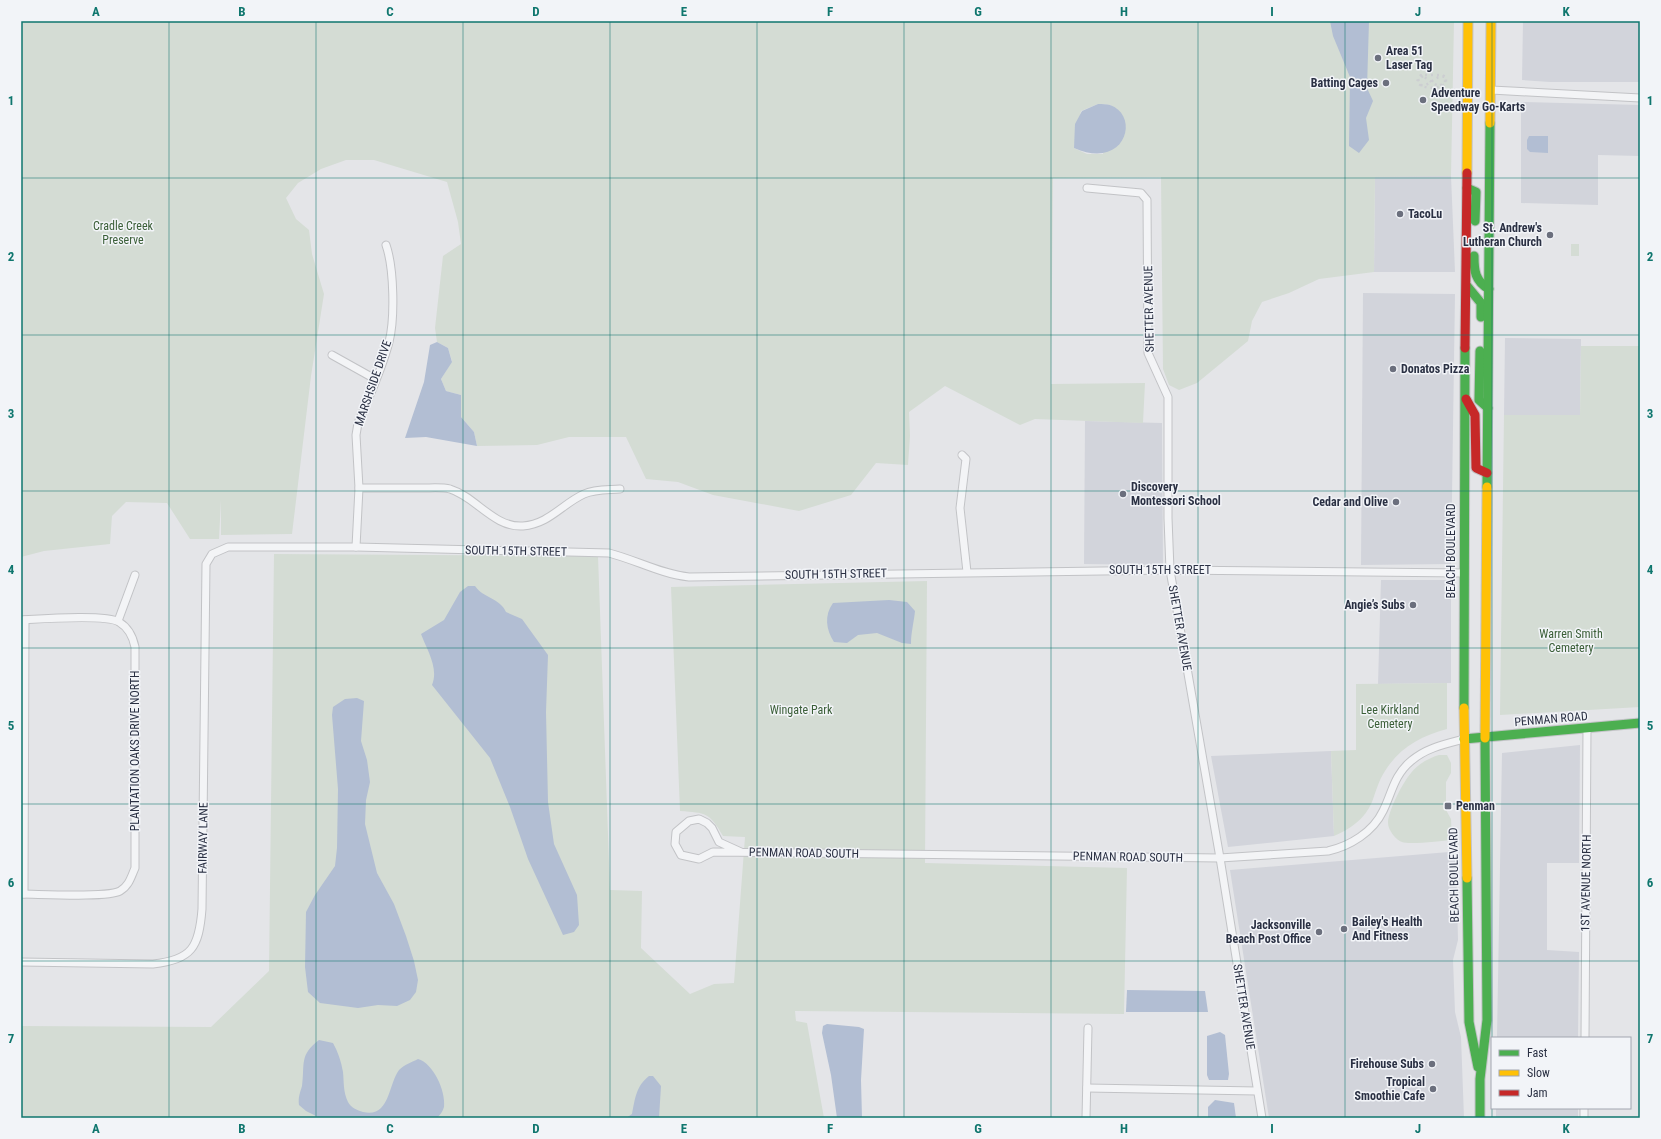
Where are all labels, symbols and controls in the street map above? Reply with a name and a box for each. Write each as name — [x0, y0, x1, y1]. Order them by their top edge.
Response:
text: A — [92, 4, 100, 19]
text: B — [238, 4, 246, 19]
text: C — [386, 4, 394, 19]
text: D — [532, 4, 540, 19]
text: E — [681, 4, 688, 19]
text: F — [827, 4, 833, 19]
text: G — [974, 4, 982, 19]
text: H — [1120, 4, 1128, 19]
text: I — [1270, 4, 1274, 19]
text: J — [1415, 4, 1421, 19]
text: K — [1562, 4, 1570, 19]
place label: Area 51 Laser Tag — [1386, 44, 1432, 72]
marker: Area 51 Laser Tag — [1373, 53, 1383, 63]
place label: Batting Cages — [1311, 76, 1379, 90]
marker: Batting Cages — [1381, 78, 1391, 88]
place label: Adventure Speedway Go-Karts — [1431, 86, 1526, 114]
text: 1 — [8, 93, 14, 108]
text: 1 — [1647, 93, 1653, 108]
marker: Adventure Speedway Go-Karts — [1418, 95, 1428, 105]
place label: TacoLu — [1408, 207, 1442, 221]
marker: TacoLu — [1395, 209, 1405, 219]
park label: Cradle Creek Preserve — [93, 219, 154, 247]
place label: St. Andrew's Lutheran Church — [1463, 221, 1543, 249]
marker: St. Andrew's Lutheran Church — [1545, 230, 1555, 240]
text: 2 — [8, 249, 15, 264]
text: 2 — [1647, 249, 1654, 264]
street label: SHETTER AVENUE — [1141, 266, 1157, 352]
street label: MARSHSIDE DRIVE — [352, 338, 394, 428]
place label: Donatos Pizza — [1401, 362, 1470, 376]
marker: Donatos Pizza — [1388, 364, 1398, 374]
text: 3 — [8, 406, 14, 421]
text: 3 — [1647, 406, 1653, 421]
place label: Discovery Montessori School — [1131, 480, 1221, 508]
marker: Discovery Montessori School — [1118, 489, 1128, 499]
place label: Cedar and Olive — [1312, 495, 1388, 509]
marker: Cedar and Olive — [1391, 497, 1401, 507]
street label: BEACH BOULEVARD — [1444, 503, 1458, 598]
street label: SOUTH 15TH STREET — [465, 543, 567, 559]
text: 4 — [8, 562, 15, 577]
text: 4 — [1647, 562, 1654, 577]
street label: SOUTH 15TH STREET — [1109, 563, 1211, 577]
street label: SOUTH 15TH STREET — [785, 566, 887, 582]
street label: SHETTER AVENUE — [1166, 584, 1194, 672]
place label: Angie’s Subs — [1344, 598, 1406, 612]
marker: Angie’s Subs — [1408, 600, 1418, 610]
park label: Warren Smith Cemetery — [1539, 627, 1603, 655]
street label: PLANTATION OAKS DRIVE NORTH — [128, 671, 142, 831]
park label: Wingate Park — [770, 703, 833, 717]
park label: Lee Kirkland Cemetery — [1361, 703, 1419, 731]
street label: PENMAN ROAD — [1514, 709, 1588, 729]
text: 5 — [8, 718, 15, 733]
text: 5 — [1647, 718, 1654, 733]
place label: Penman — [1456, 799, 1495, 813]
marker: Penman — [1443, 801, 1453, 811]
street label: FAIRWAY LANE — [195, 802, 211, 874]
street label: BEACH BOULEVARD — [1446, 827, 1462, 923]
street label: 1ST AVENUE NORTH — [1578, 834, 1594, 932]
street label: PENMAN ROAD SOUTH — [749, 845, 859, 861]
street label: PENMAN ROAD SOUTH — [1073, 849, 1183, 865]
text: 6 — [8, 875, 15, 890]
text: 6 — [1647, 875, 1654, 890]
place label: Bailey's Health And Fitness — [1352, 915, 1423, 943]
place label: Jacksonville Beach Post Office — [1226, 918, 1311, 946]
marker: Bailey's Health And Fitness — [1339, 924, 1349, 934]
marker: Jacksonville Beach Post Office — [1314, 927, 1324, 937]
street label: SHETTER AVENUE — [1230, 963, 1258, 1051]
text: 7 — [8, 1031, 15, 1046]
text: 7 — [1647, 1031, 1654, 1046]
legend — [1491, 1037, 1631, 1109]
text: Fast — [1527, 1046, 1548, 1060]
place label: Firehouse Subs — [1350, 1057, 1425, 1071]
marker: Firehouse Subs — [1427, 1059, 1437, 1069]
text: Slow — [1527, 1066, 1550, 1080]
place label: Tropical Smoothie Cafe — [1355, 1075, 1425, 1103]
marker: Tropical Smoothie Cafe — [1428, 1084, 1438, 1094]
text: Jam — [1527, 1086, 1548, 1100]
text: A — [92, 1121, 100, 1136]
text: B — [238, 1121, 246, 1136]
text: C — [386, 1121, 394, 1136]
text: D — [532, 1121, 540, 1136]
text: E — [681, 1121, 688, 1136]
text: F — [827, 1121, 833, 1136]
text: G — [974, 1121, 982, 1136]
text: H — [1120, 1121, 1128, 1136]
text: I — [1270, 1121, 1274, 1136]
text: J — [1415, 1121, 1421, 1136]
text: K — [1562, 1121, 1570, 1136]

